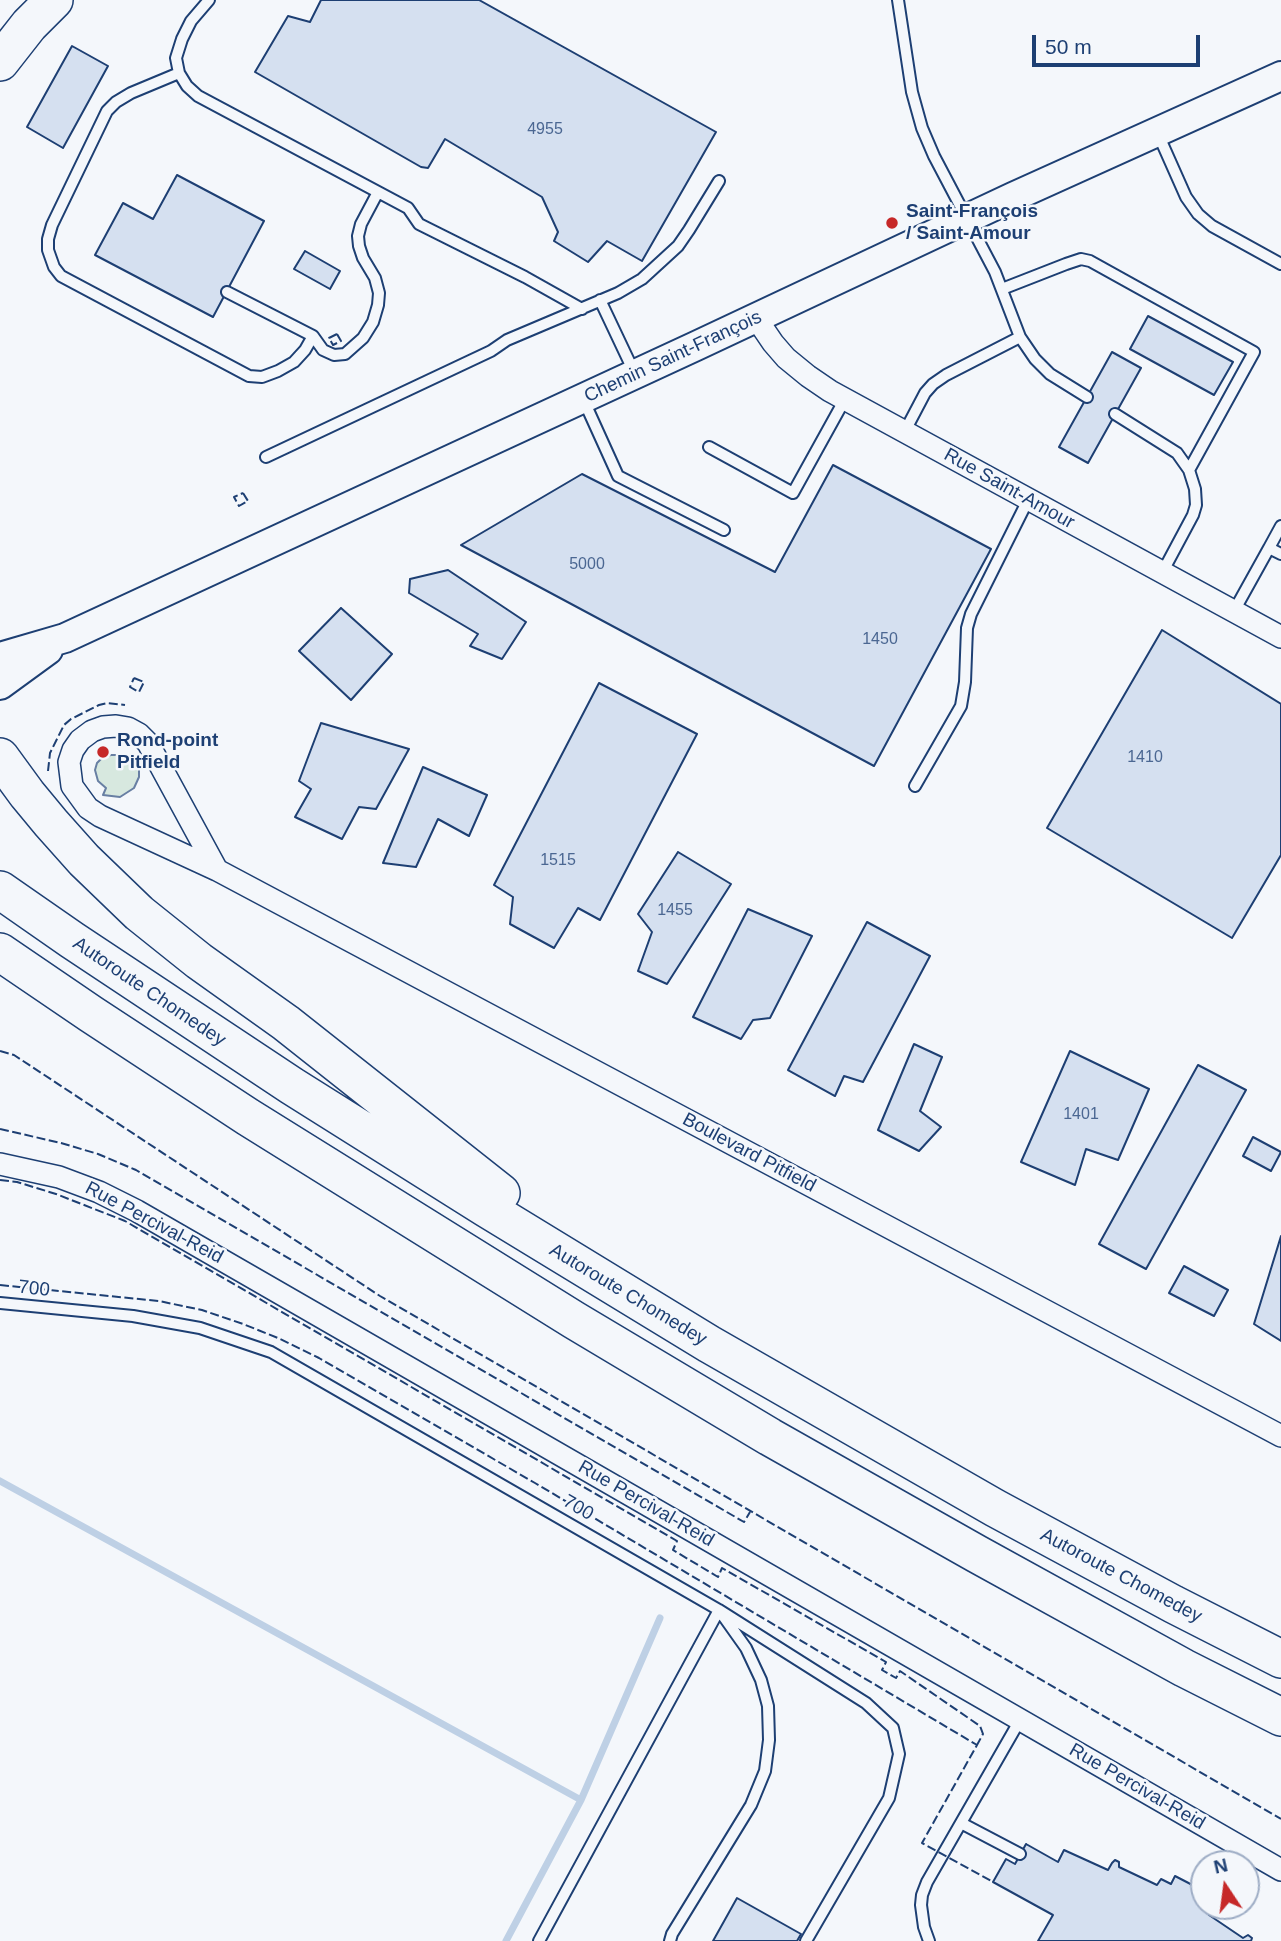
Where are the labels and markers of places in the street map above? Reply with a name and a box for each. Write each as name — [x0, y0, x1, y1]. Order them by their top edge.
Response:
place label: Saint-François / Saint-Amour — [906, 201, 1038, 245]
marker: Saint-François / Saint-Amour — [884, 215, 900, 231]
place label: Rond-point Pitfield — [117, 730, 218, 774]
marker: Rond-point Pitfield — [95, 744, 111, 760]

